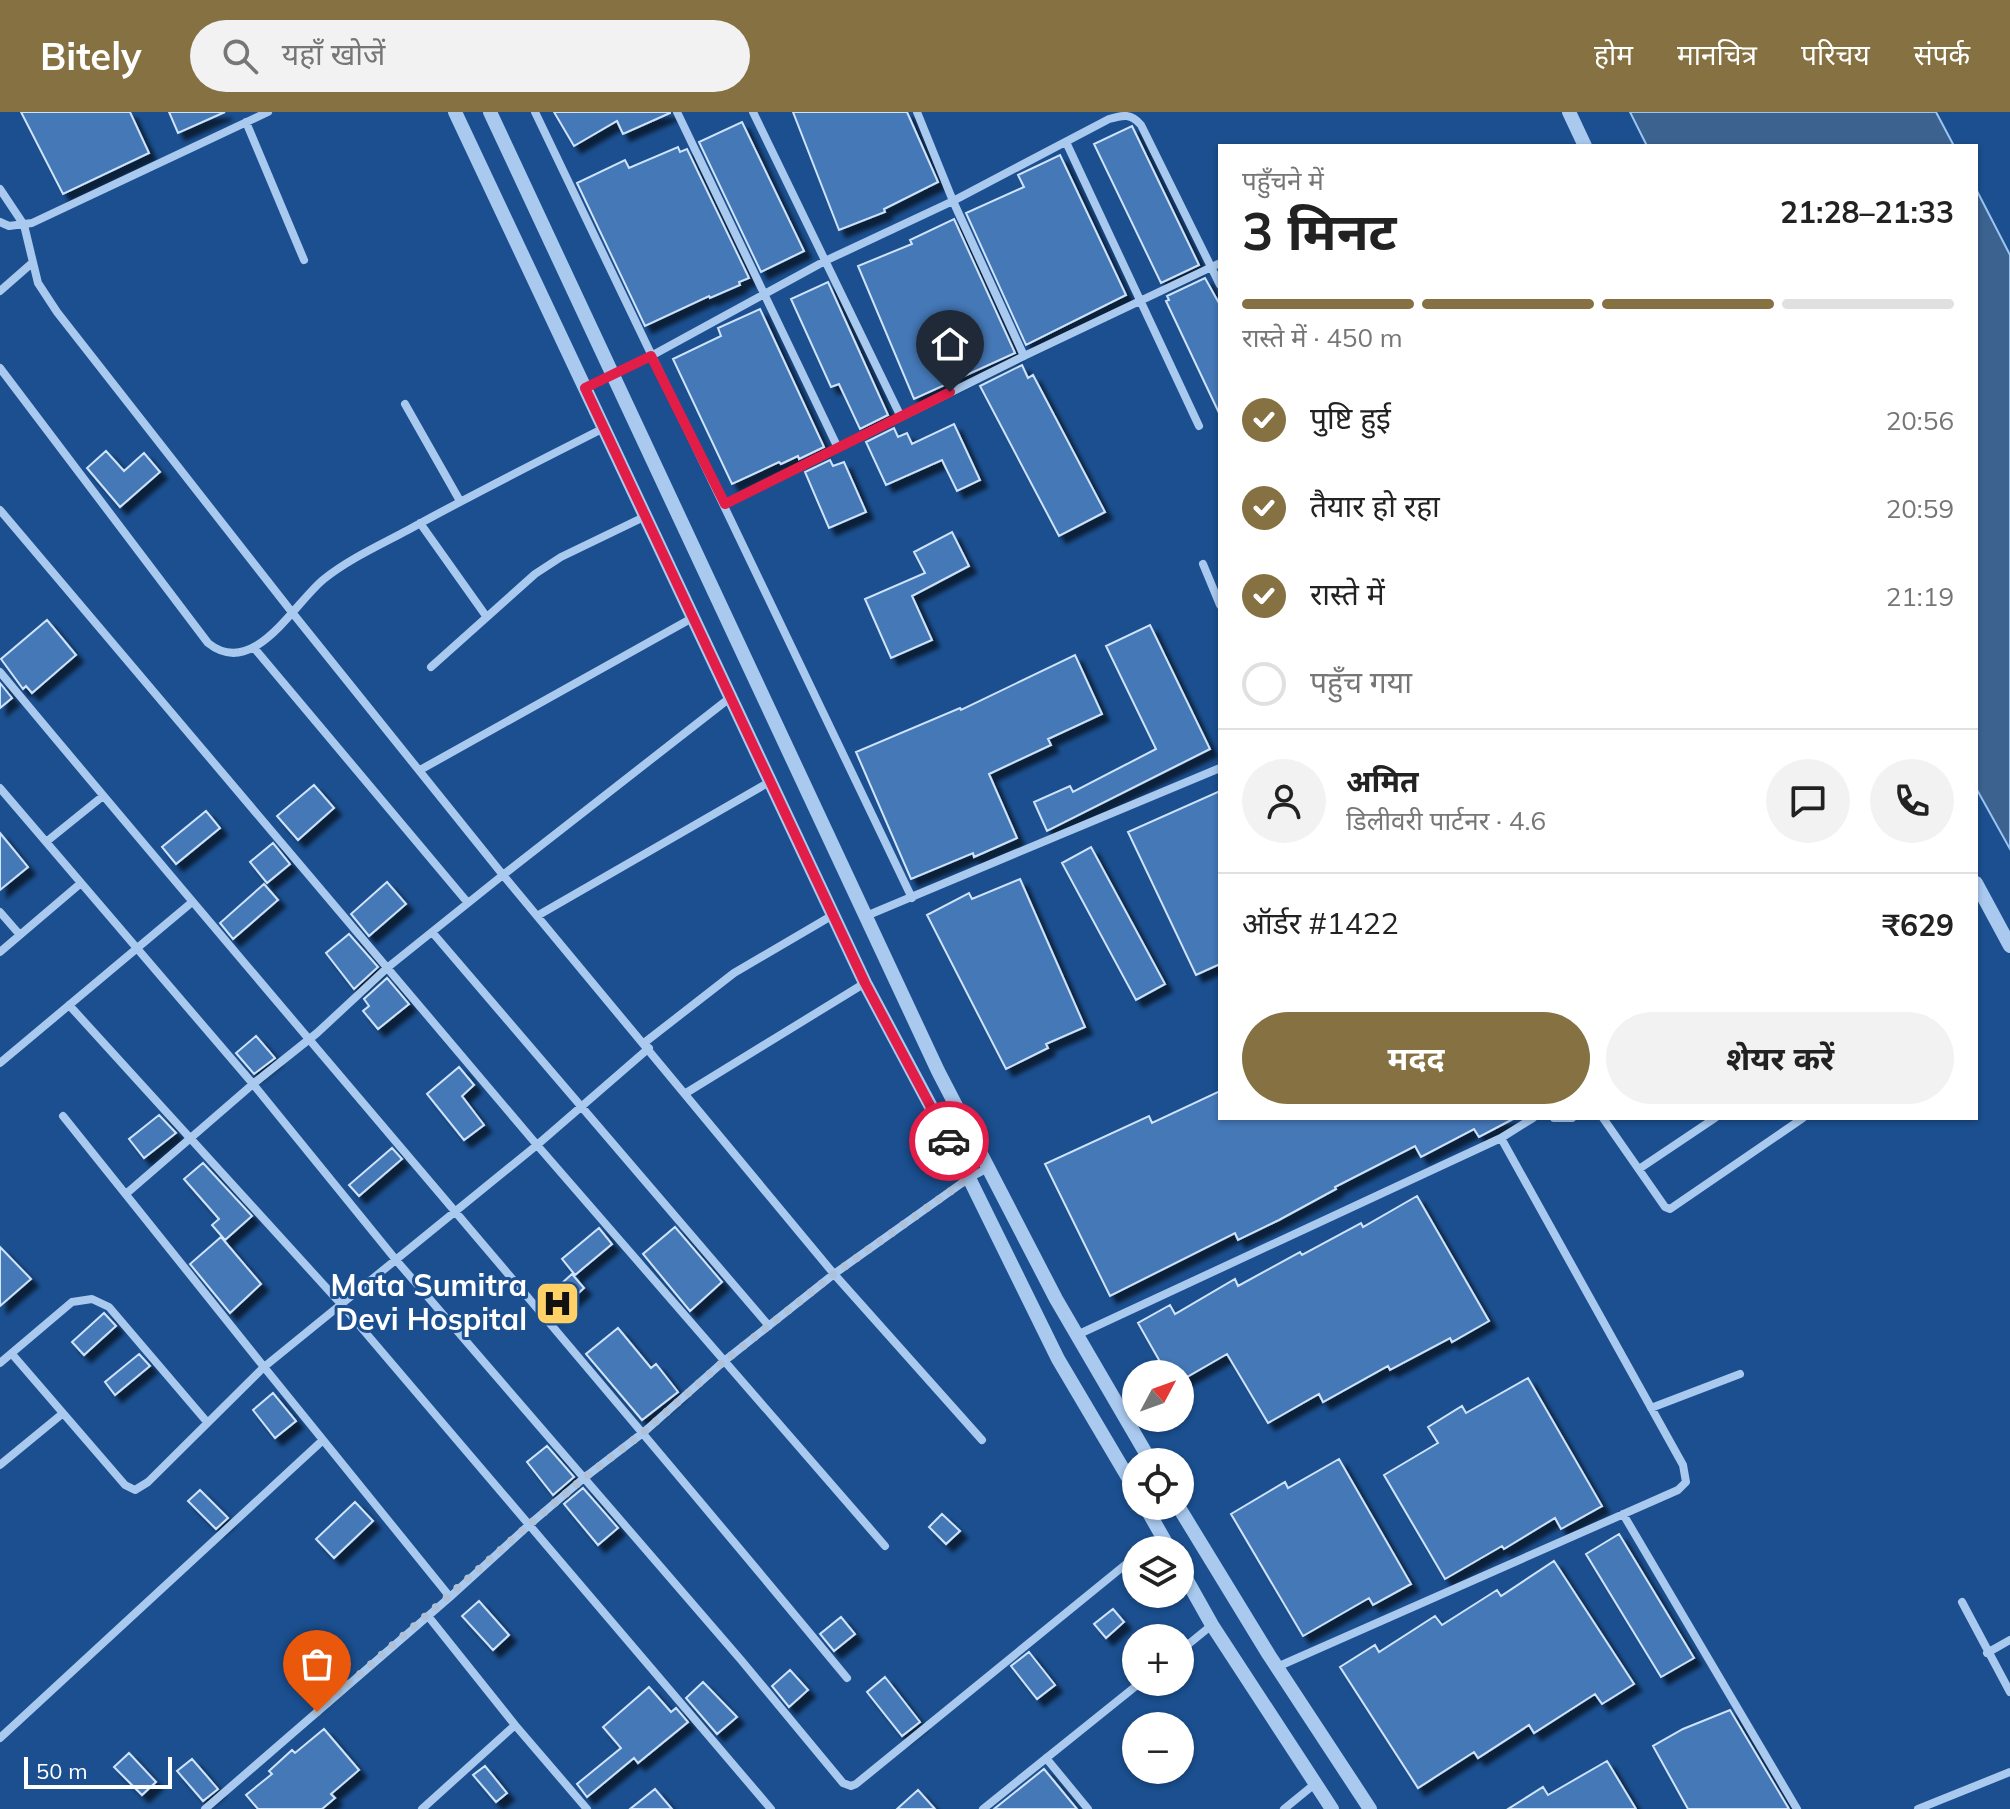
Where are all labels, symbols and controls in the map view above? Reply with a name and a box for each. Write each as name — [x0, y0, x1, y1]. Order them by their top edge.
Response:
search box — [190, 20, 750, 92]
text: Bitely — [40, 32, 142, 80]
icon: search — [218, 34, 262, 78]
text: यहाँ खोजें — [282, 35, 385, 73]
text: होम — [1594, 37, 1633, 72]
text: मानचित्र — [1677, 37, 1757, 72]
text: परिचय — [1801, 37, 1870, 72]
text: संपर्क — [1914, 37, 1970, 72]
text: पहुँचने में — [1242, 164, 1324, 197]
text: 21:28–21:33 — [1780, 193, 1954, 231]
text: 3 मिनट — [1242, 198, 1397, 263]
pin — [916, 310, 984, 392]
text: रास्ते में · 450 m — [1242, 321, 1403, 354]
icon: home — [928, 322, 972, 366]
icon: check — [1242, 398, 1286, 442]
text: पुष्टि हुई — [1310, 399, 1391, 437]
text: 20:56 — [1886, 404, 1954, 437]
icon: check — [1242, 486, 1286, 530]
text: तैयार हो रहा — [1310, 487, 1440, 525]
text: 20:59 — [1886, 492, 1954, 525]
icon: check — [1242, 574, 1286, 618]
text: रास्ते में — [1310, 575, 1385, 613]
text: 21:19 — [1886, 580, 1954, 613]
text: पहुँच गया — [1310, 663, 1412, 701]
button: person — [1242, 759, 1326, 843]
button: chat — [1766, 759, 1850, 843]
button: phone — [1870, 759, 1954, 843]
text: अमित — [1346, 762, 1419, 800]
text: डिलीवरी पार्टनर · 4.6 — [1346, 804, 1546, 837]
text: ऑर्डर #1422 — [1242, 904, 1399, 942]
text: ₹629 — [1882, 906, 1954, 944]
button: मदद — [1242, 1012, 1590, 1104]
button: शेयर करें — [1606, 1012, 1954, 1104]
courier — [909, 1101, 989, 1181]
icon: car — [927, 1119, 971, 1163]
place label: Mata Sumitra Devi Hospital — [330, 1266, 527, 1338]
hospital icon: Mata Sumitra Devi Hospital — [534, 1279, 582, 1327]
north arrow — [1122, 1360, 1194, 1432]
map controls — [1122, 1360, 1194, 1784]
button: locate — [1122, 1448, 1194, 1520]
button: layers — [1122, 1536, 1194, 1608]
button: + — [1122, 1624, 1194, 1696]
pin — [283, 1630, 351, 1712]
icon: bag — [295, 1642, 339, 1686]
button: − — [1122, 1712, 1194, 1784]
scale bar — [24, 1753, 172, 1789]
text: 50 m — [36, 1757, 87, 1785]

